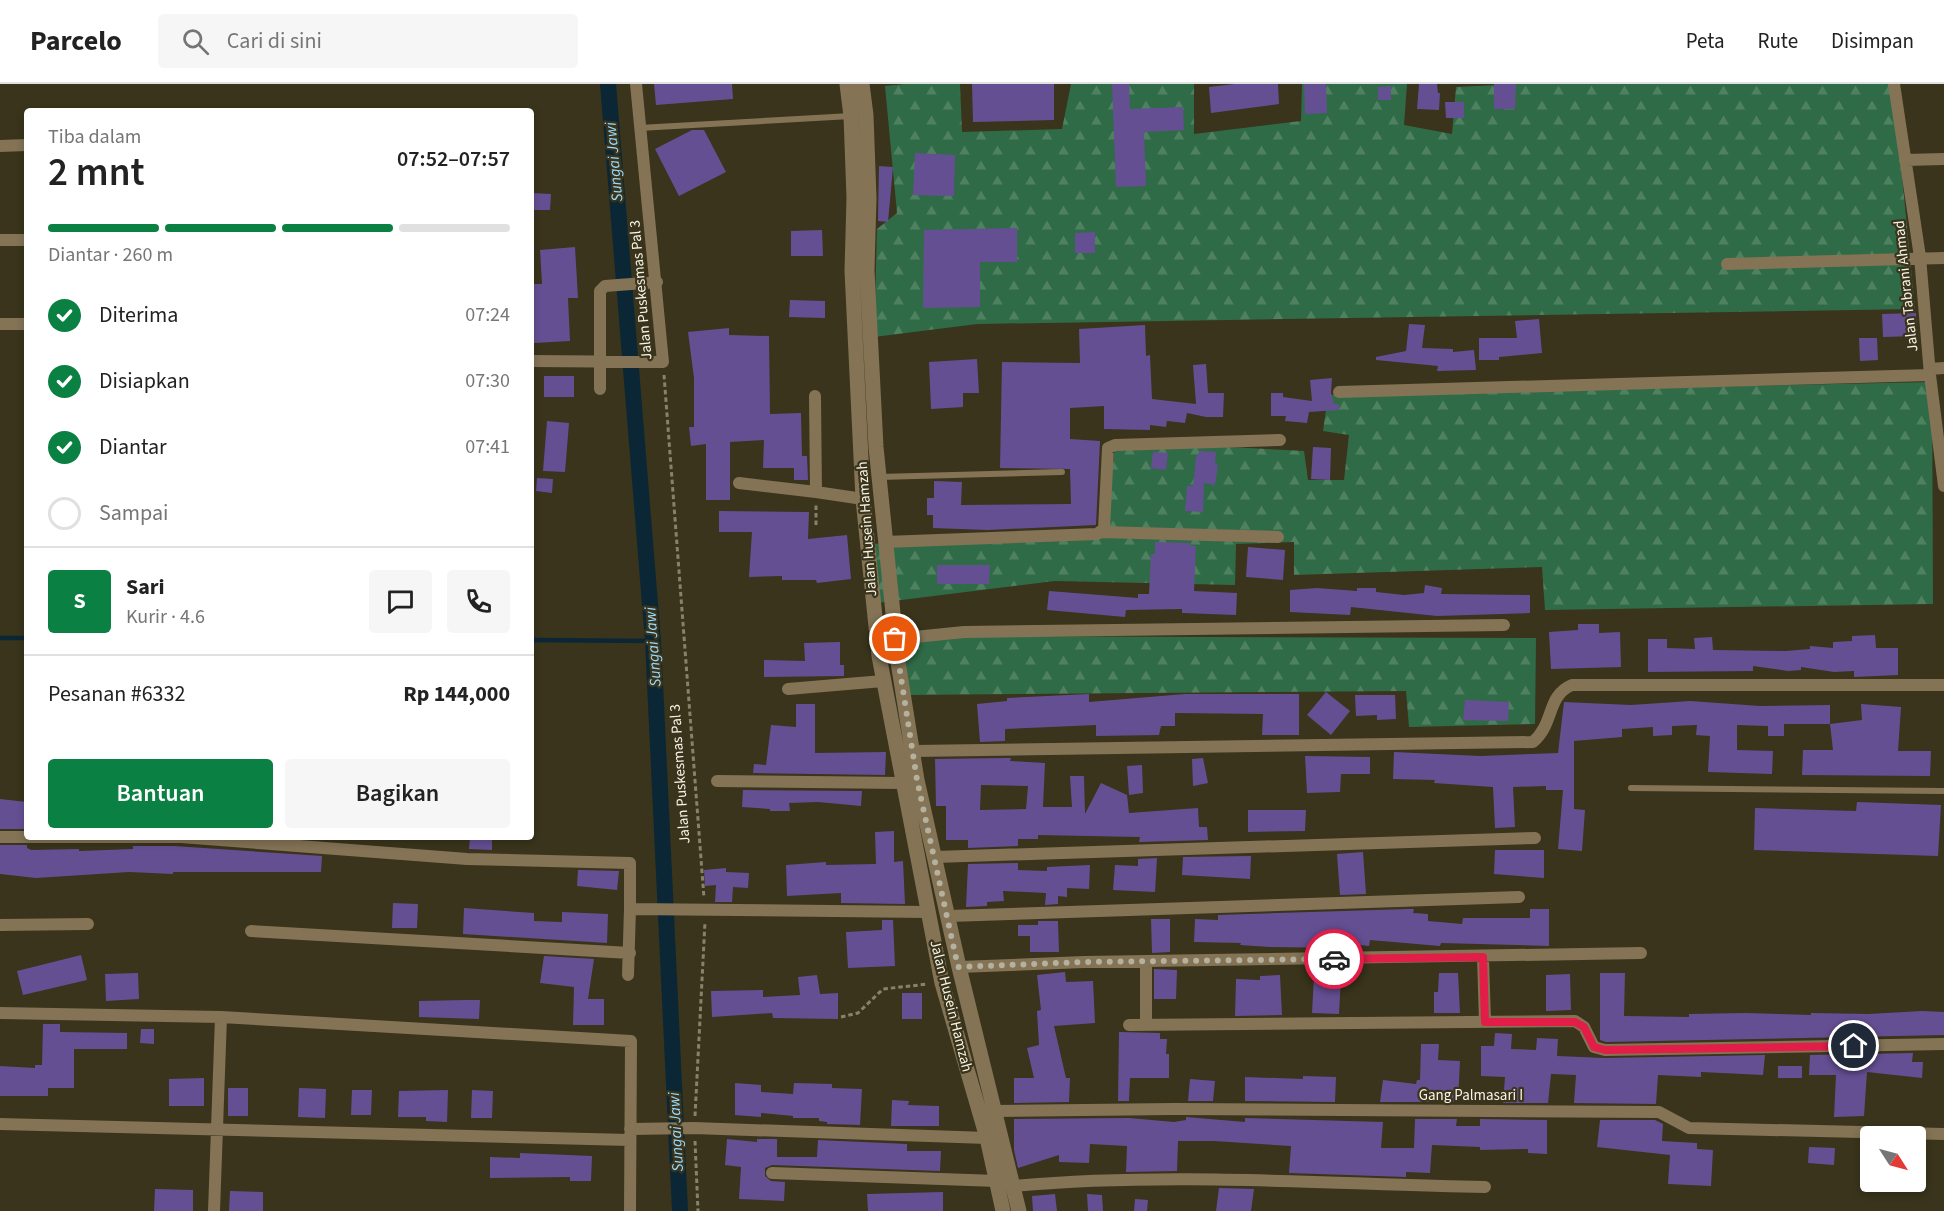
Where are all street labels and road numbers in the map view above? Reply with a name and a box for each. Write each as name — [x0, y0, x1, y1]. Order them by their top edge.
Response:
street label: Jalan Puskesmas Pal 3 — [624, 219, 658, 361]
street label: Jalan Tabrani Ahmad — [1889, 219, 1923, 353]
street label: Jalan Husein Hamzah — [852, 461, 882, 597]
street label: Jalan Puskesmas Pal 3 — [665, 703, 695, 845]
street label: Jalan Husein Hamzah — [924, 938, 978, 1074]
street label: Gang Palmasari I — [1419, 1085, 1523, 1106]

